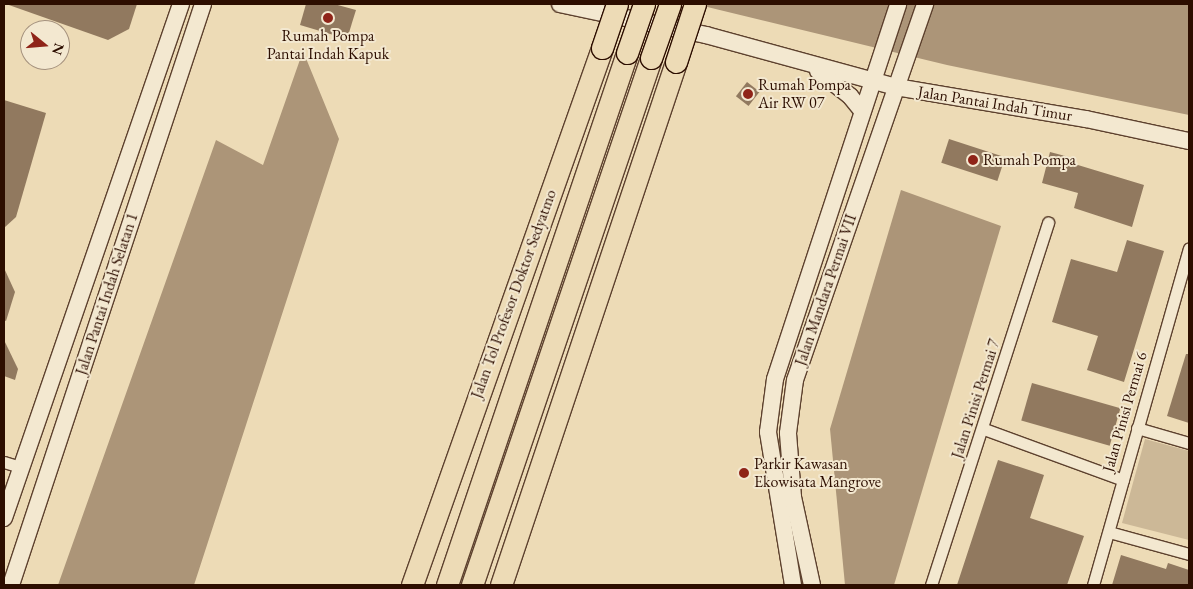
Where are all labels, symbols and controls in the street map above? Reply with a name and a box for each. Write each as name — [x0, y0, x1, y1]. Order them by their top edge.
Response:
marker: Rumah Pompa Pantai Indah Kapuk — [322, 12, 334, 24]
north arrow — [20, 20, 70, 70]
place label: Rumah Pompa Pantai Indah Kapuk — [267, 26, 389, 64]
text: N — [48, 41, 69, 57]
place label: Rumah Pompa Air RW 07 — [758, 75, 851, 113]
street label: Jalan Pantai Indah Timur — [917, 82, 1073, 126]
marker: Rumah Pompa Air RW 07 — [742, 88, 754, 100]
place label: Rumah Pompa — [983, 150, 1076, 170]
marker: Rumah Pompa — [967, 154, 979, 166]
street label: Jalan Tol Profesor Doktor Sedyatmo — [467, 187, 561, 401]
street label: Jalan Pantai Indah Selatan 1 — [72, 210, 142, 378]
street label: Jalan Mandara Permai VII — [791, 212, 861, 368]
street label: Jalan Pinisi Permai 7 — [948, 337, 1004, 461]
street label: Jalan Pinisi Permai 6 — [1099, 350, 1151, 474]
place label: Parkir Kawasan Ekowisata Mangrove — [754, 454, 881, 492]
marker: Parkir Kawasan Ekowisata Mangrove — [738, 467, 750, 479]

